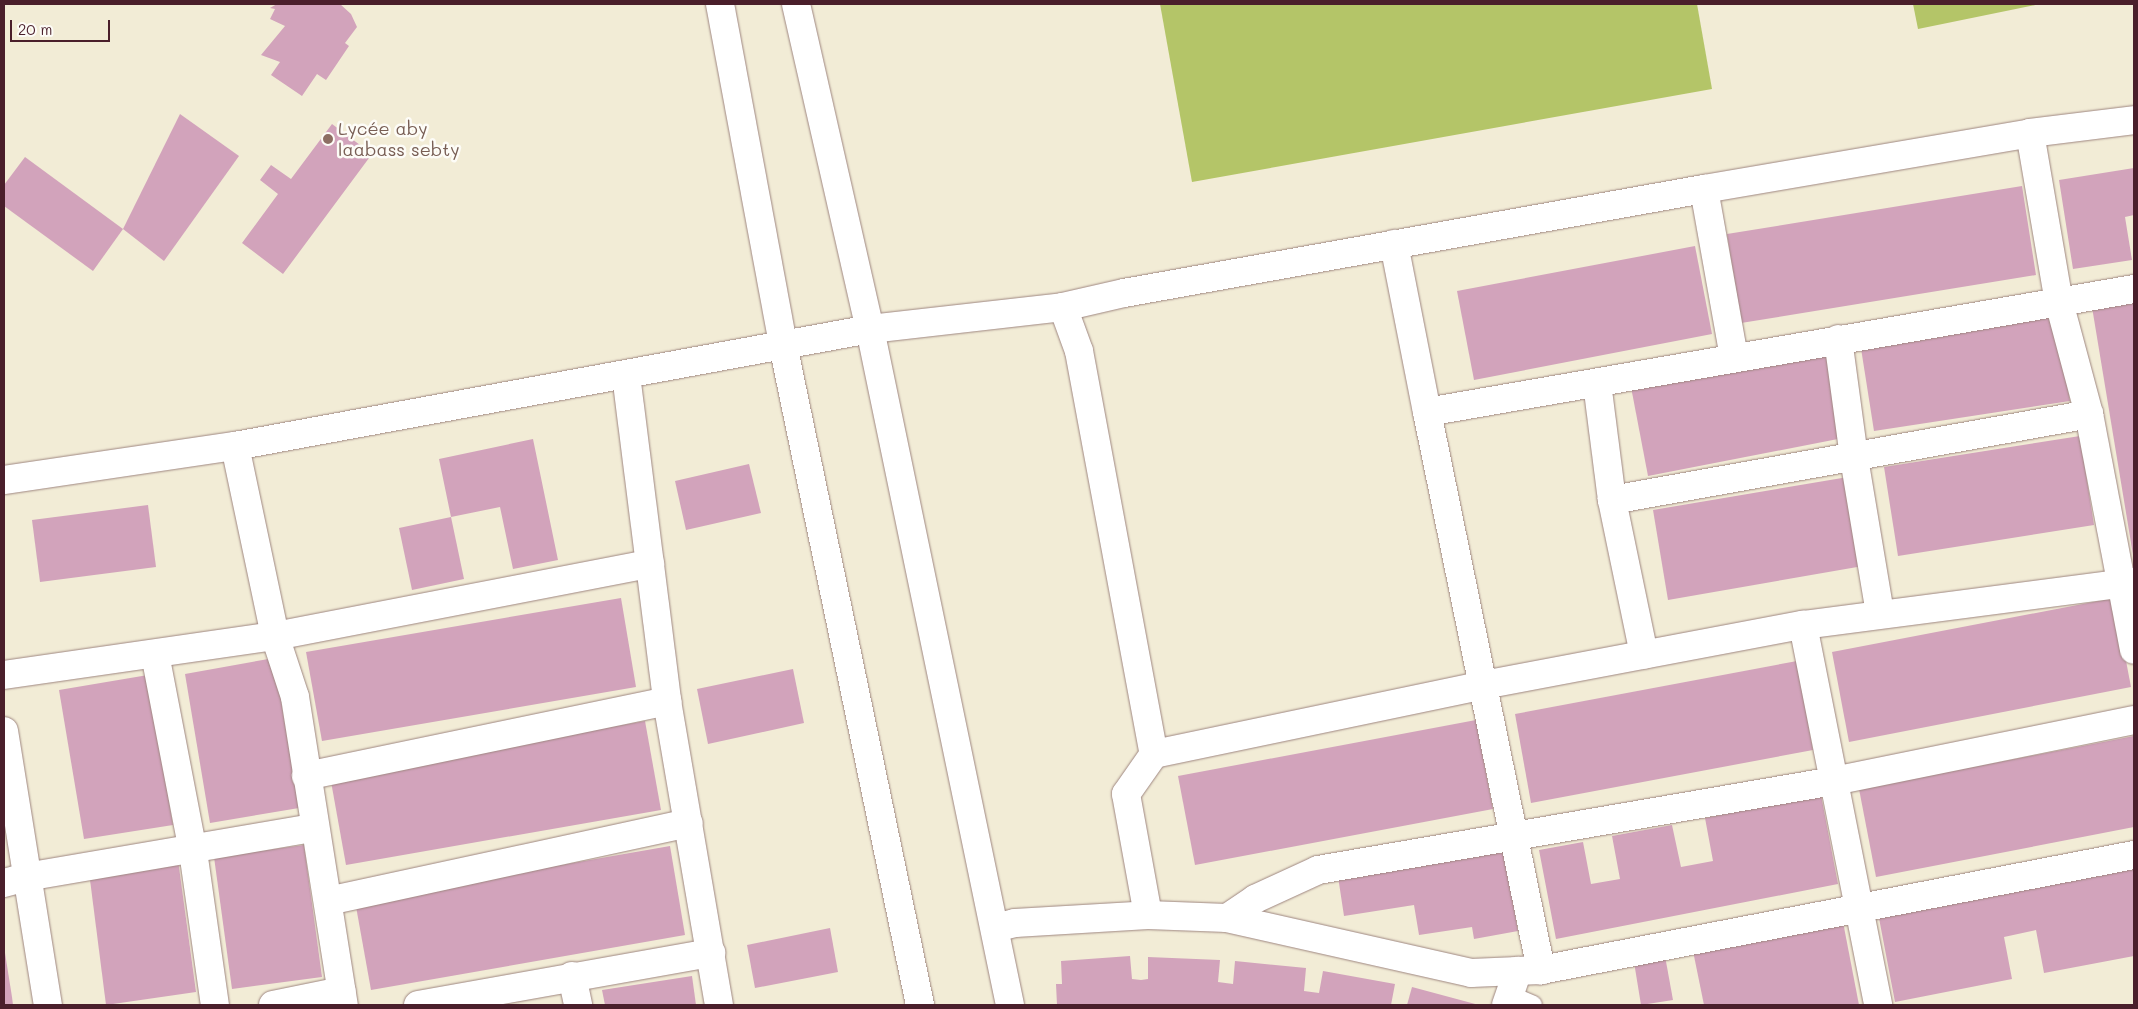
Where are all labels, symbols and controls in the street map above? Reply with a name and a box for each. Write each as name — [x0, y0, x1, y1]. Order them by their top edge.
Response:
scale bar — [12, 10, 112, 42]
text: 20 m — [18, 19, 52, 39]
place label: Lycée aby laabass sebty — [338, 118, 460, 160]
marker: Lycée aby laabass sebty — [322, 133, 334, 145]

